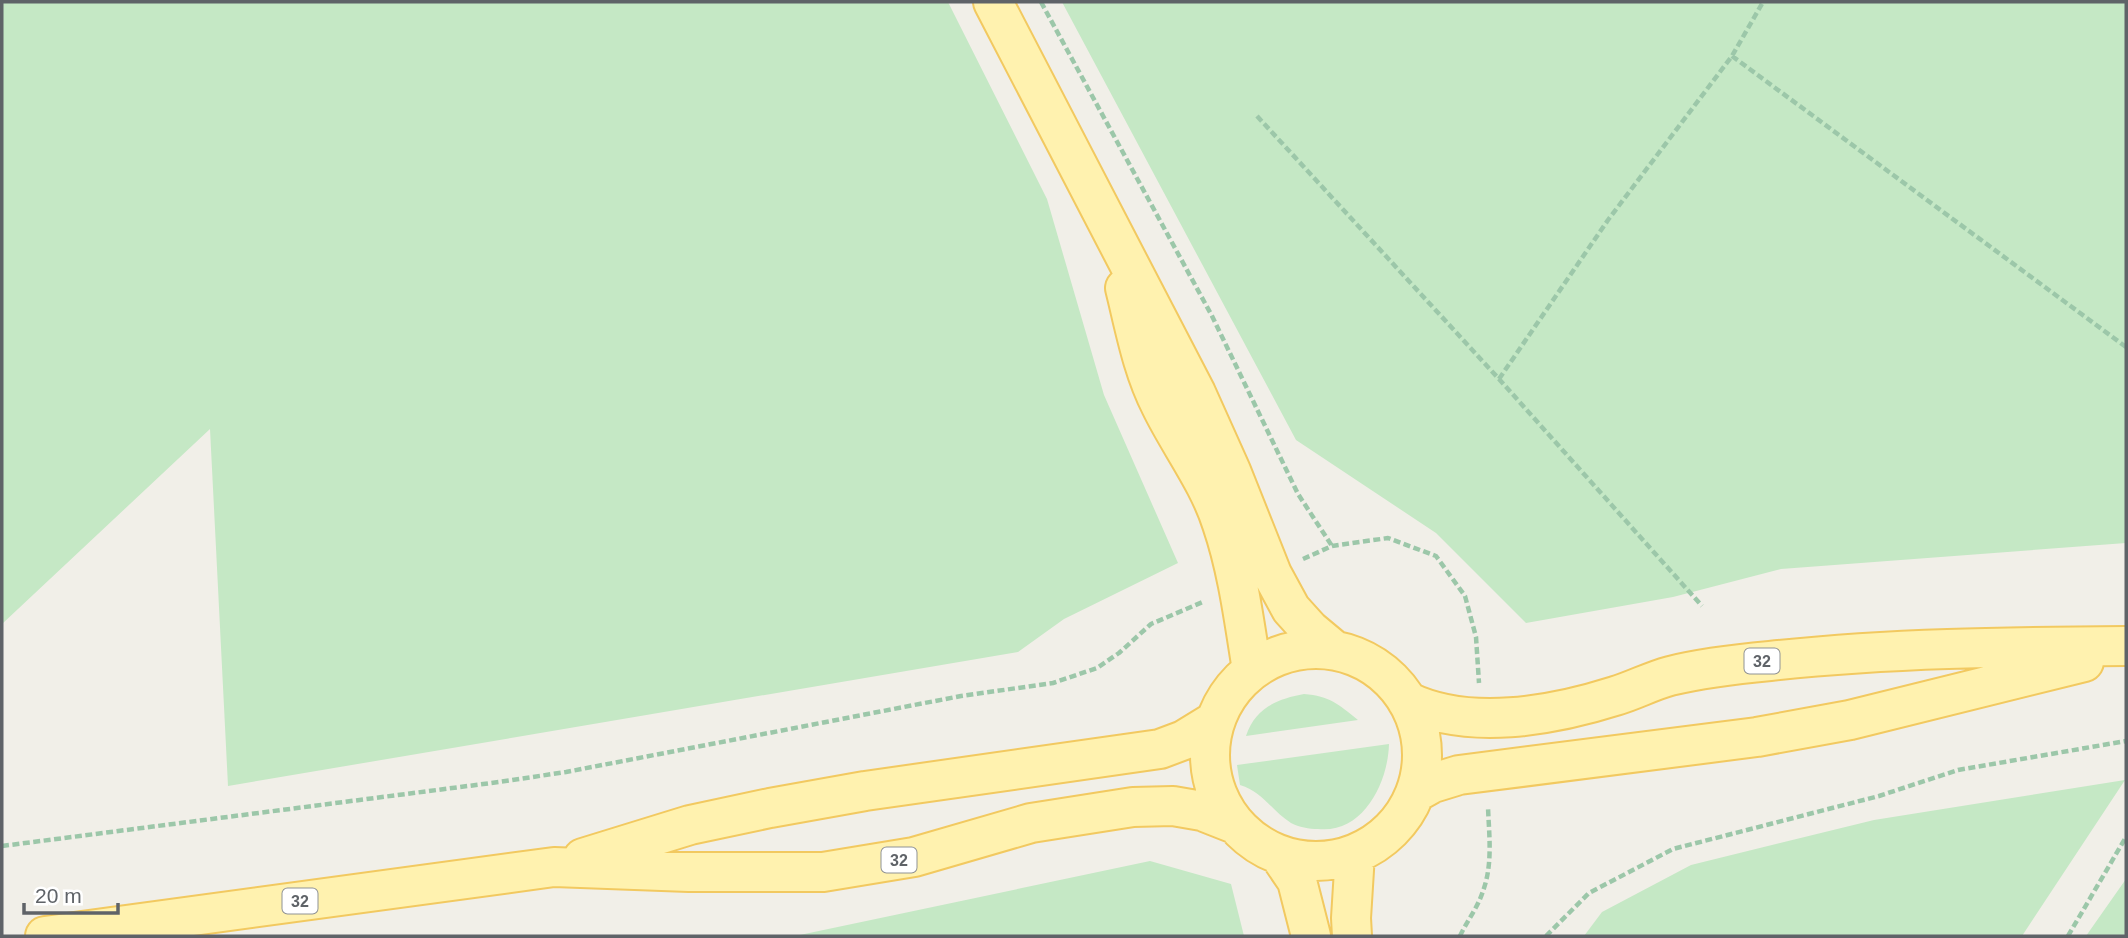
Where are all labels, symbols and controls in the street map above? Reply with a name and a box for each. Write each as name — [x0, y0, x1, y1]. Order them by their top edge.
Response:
road number: 32 — [1744, 648, 1780, 674]
road number: 32 — [881, 848, 916, 873]
scale bar — [24, 872, 119, 916]
text: 20 m — [35, 884, 82, 907]
road number: 32 — [282, 888, 318, 914]

